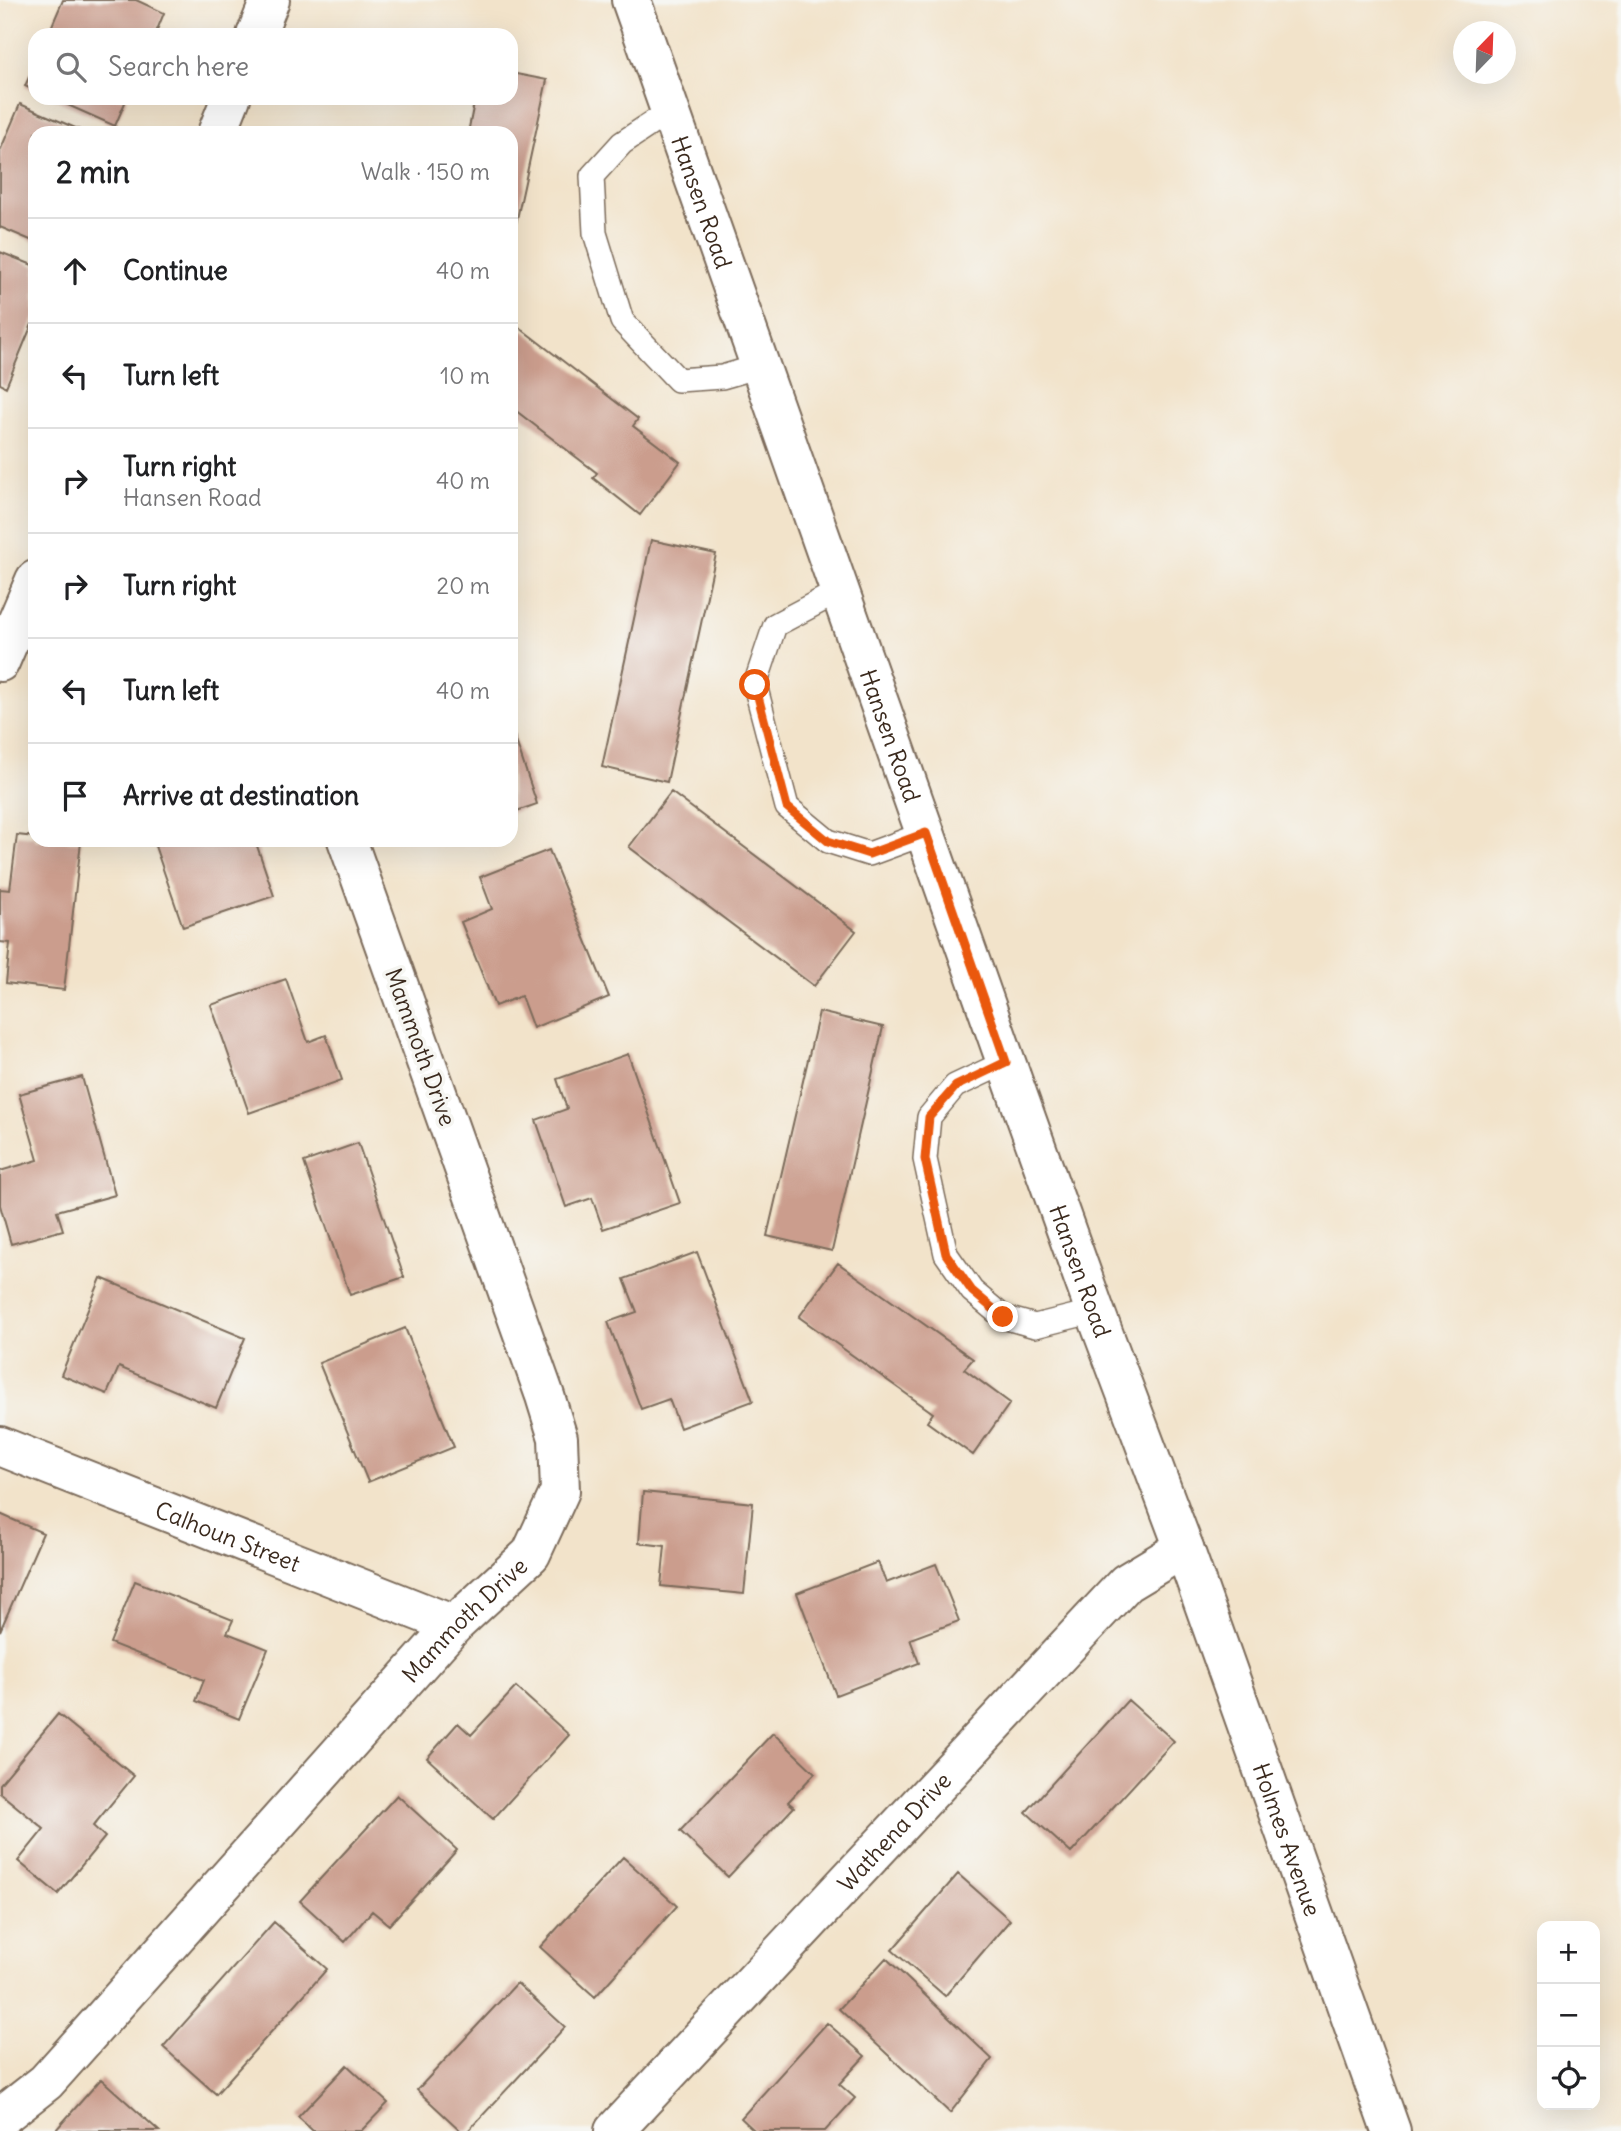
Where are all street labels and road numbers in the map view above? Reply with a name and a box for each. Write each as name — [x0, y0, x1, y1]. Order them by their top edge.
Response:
street label: Hansen Road — [665, 132, 739, 272]
street label: Hansen Road — [854, 665, 927, 806]
street label: Mammoth Drive — [379, 964, 463, 1130]
street label: Hansen Road — [1044, 1201, 1118, 1341]
street label: Calhoun Street — [151, 1494, 305, 1578]
street label: Mammoth Drive — [395, 1551, 533, 1688]
street label: Holmes Avenue — [1247, 1759, 1328, 1920]
street label: Wathena Drive — [831, 1766, 957, 1897]

